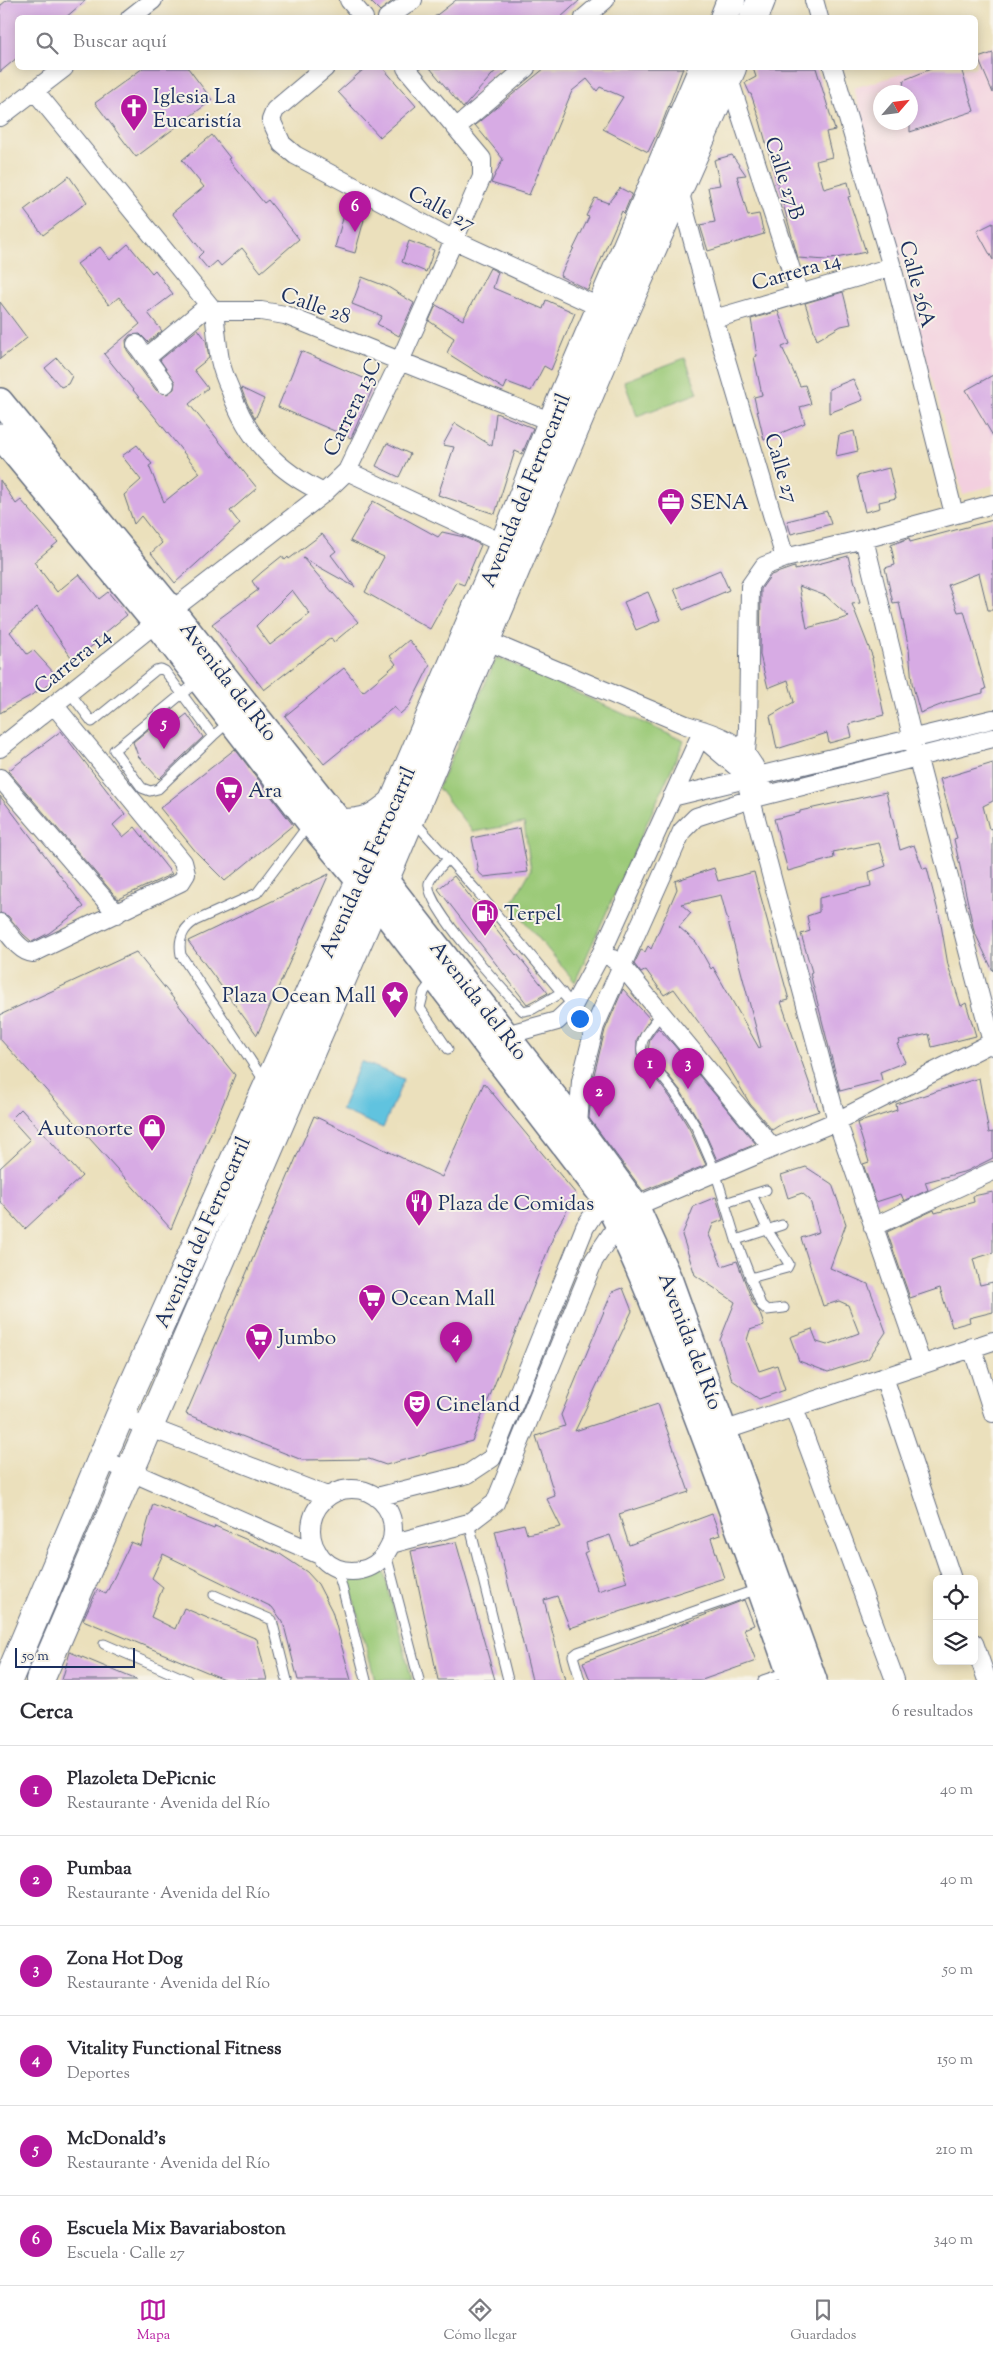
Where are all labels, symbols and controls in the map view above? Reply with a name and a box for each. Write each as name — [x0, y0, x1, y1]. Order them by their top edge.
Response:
search box — [15, 15, 978, 70]
icon: search — [33, 29, 61, 57]
text: Buscar aquí — [73, 29, 167, 56]
place label: Iglesia La Eucaristía — [153, 83, 242, 137]
north arrow — [873, 85, 918, 130]
church icon: Iglesia La Eucaristía — [119, 93, 149, 132]
street label: Calle 27B — [756, 133, 811, 224]
street label: Calle 27 — [402, 180, 480, 240]
pin: 6 — [339, 191, 371, 232]
street label: Calle 26A — [890, 238, 942, 331]
street label: Carrera 14 — [749, 246, 845, 300]
street label: Calle 28 — [276, 281, 354, 333]
street label: Carrera 13C — [317, 354, 391, 462]
street label: Avenida del Ferrocarril — [474, 389, 580, 592]
street label: Calle 27 — [755, 430, 805, 508]
office icon: SENA — [656, 487, 686, 526]
place label: SENA — [690, 489, 749, 519]
street label: Avenida del Río — [171, 616, 284, 748]
street label: Carrera 14 — [28, 622, 118, 703]
pin: 5 — [148, 708, 180, 749]
street label: Avenida del Ferrocarril — [313, 762, 425, 963]
supermarket icon: Ara — [214, 775, 244, 814]
place label: Ara — [248, 777, 283, 807]
fuel station icon: Terpel — [470, 898, 500, 937]
place label: Terpel — [504, 900, 562, 930]
street label: Avenida del Río — [421, 935, 534, 1067]
place icon: Plaza Ocean Mall — [380, 980, 410, 1019]
place label: Plaza Ocean Mall — [222, 982, 376, 1012]
your location — [567, 1006, 593, 1032]
pin: 1 — [634, 1048, 666, 1089]
pin: 3 — [672, 1048, 704, 1089]
pin: 2 — [583, 1076, 615, 1117]
shop icon: Autonorte — [137, 1113, 167, 1152]
place label: Autonorte — [37, 1115, 133, 1145]
street label: Avenida del Ferrocarril — [148, 1132, 260, 1333]
restaurant icon: Plaza de Comidas — [404, 1188, 434, 1227]
place label: Plaza de Comidas — [438, 1190, 594, 1220]
street label: Avenida del Río — [649, 1269, 729, 1415]
supermarket icon: Ocean Mall — [357, 1283, 387, 1322]
place label: Ocean Mall — [391, 1285, 496, 1315]
supermarket icon: Jumbo — [244, 1322, 274, 1361]
pin: 4 — [440, 1322, 472, 1363]
place label: Jumbo — [277, 1324, 336, 1354]
theatre icon: Cineland — [402, 1389, 432, 1428]
place label: Cineland — [436, 1391, 520, 1421]
map controls — [933, 1575, 978, 1665]
button: locate — [933, 1575, 978, 1620]
button: layers — [933, 1620, 978, 1665]
scale bar — [15, 1645, 135, 1668]
text: 50 m — [22, 1647, 49, 1667]
text: Cerca — [20, 1698, 73, 1728]
text: 6 resultados — [892, 1701, 973, 1724]
text: Plazoleta DePicnic — [67, 1766, 216, 1793]
text: 1 — [33, 1779, 39, 1802]
text: 40 m — [940, 1779, 973, 1802]
text: Restaurante · Avenida del Río — [67, 1793, 270, 1816]
text: Pumbaa — [67, 1856, 132, 1883]
text: 2 — [32, 1869, 40, 1892]
text: 40 m — [940, 1869, 973, 1892]
text: Restaurante · Avenida del Río — [67, 1883, 270, 1906]
text: Zona Hot Dog — [67, 1946, 183, 1973]
text: 3 — [33, 1959, 39, 1982]
text: 50 m — [942, 1959, 973, 1982]
text: Restaurante · Avenida del Río — [67, 1973, 270, 1996]
text: Vitality Functional Fitness — [67, 2036, 282, 2063]
text: 4 — [32, 2049, 40, 2072]
text: 150 m — [937, 2049, 973, 2072]
text: Deportes — [67, 2063, 130, 2086]
text: McDonald's — [67, 2126, 166, 2153]
text: 5 — [33, 2139, 39, 2162]
text: 210 m — [935, 2139, 973, 2162]
text: Restaurante · Avenida del Río — [67, 2153, 270, 2176]
text: Escuela Mix Bavariaboston — [67, 2216, 286, 2243]
text: 6 — [32, 2229, 40, 2252]
text: 340 m — [934, 2229, 973, 2252]
text: Escuela · Calle 27 — [67, 2243, 185, 2266]
tab: Mapa — [137, 2296, 170, 2346]
tab: Cómo llegar — [444, 2296, 517, 2346]
tab: Guardados — [790, 2296, 856, 2346]

